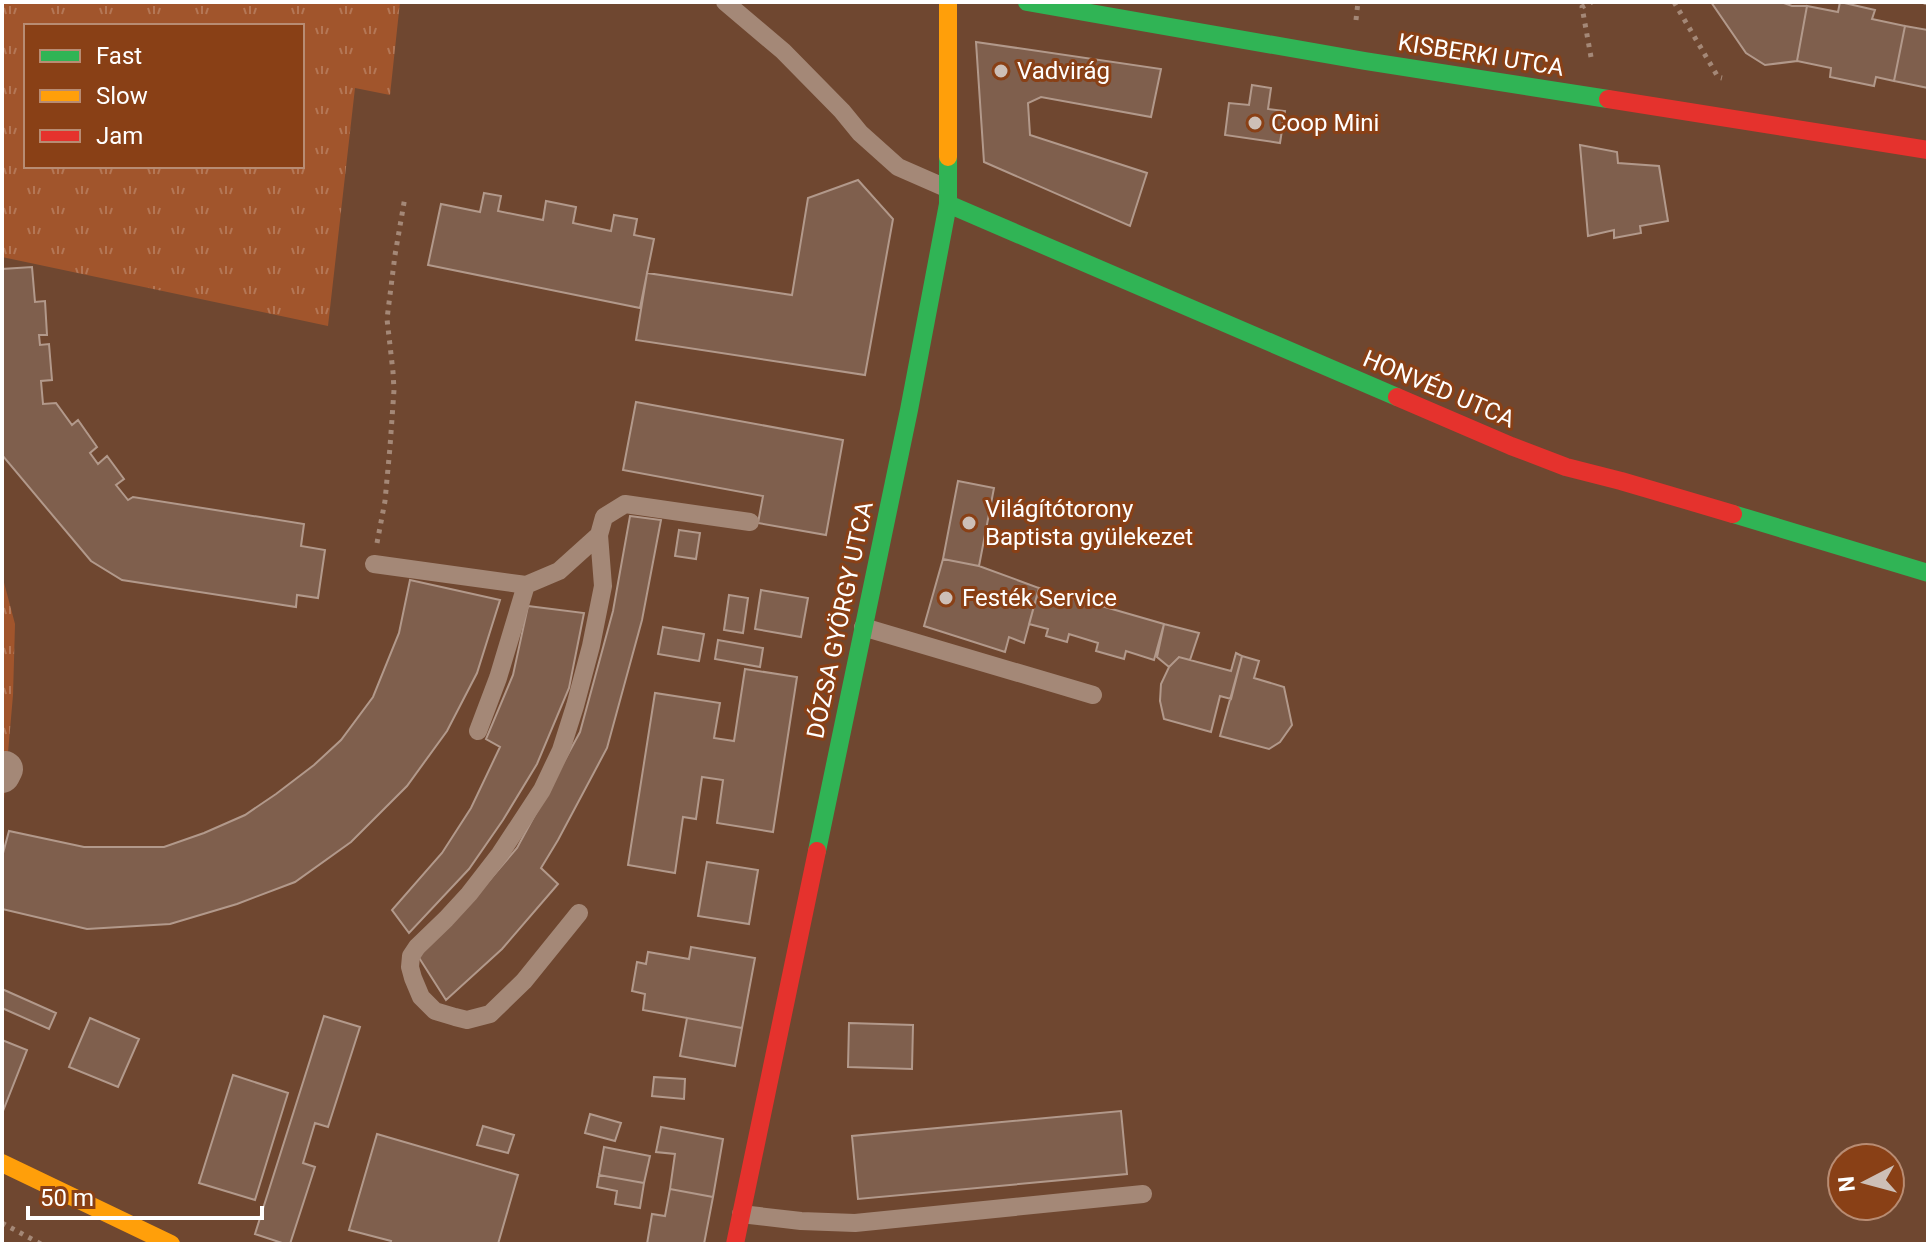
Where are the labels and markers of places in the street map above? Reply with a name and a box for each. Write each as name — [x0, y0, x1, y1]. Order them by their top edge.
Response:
place label: Vadvirág — [1017, 57, 1110, 85]
marker: Vadvirág — [992, 62, 1010, 80]
place label: Coop Mini — [1271, 109, 1379, 137]
marker: Coop Mini — [1246, 114, 1264, 132]
place label: Világítótorony Baptista gyülekezet — [985, 495, 1193, 551]
marker: Világítótorony Baptista gyülekezet — [960, 514, 978, 532]
place label: Festék Service — [962, 584, 1117, 612]
marker: Festék Service — [937, 589, 955, 607]

